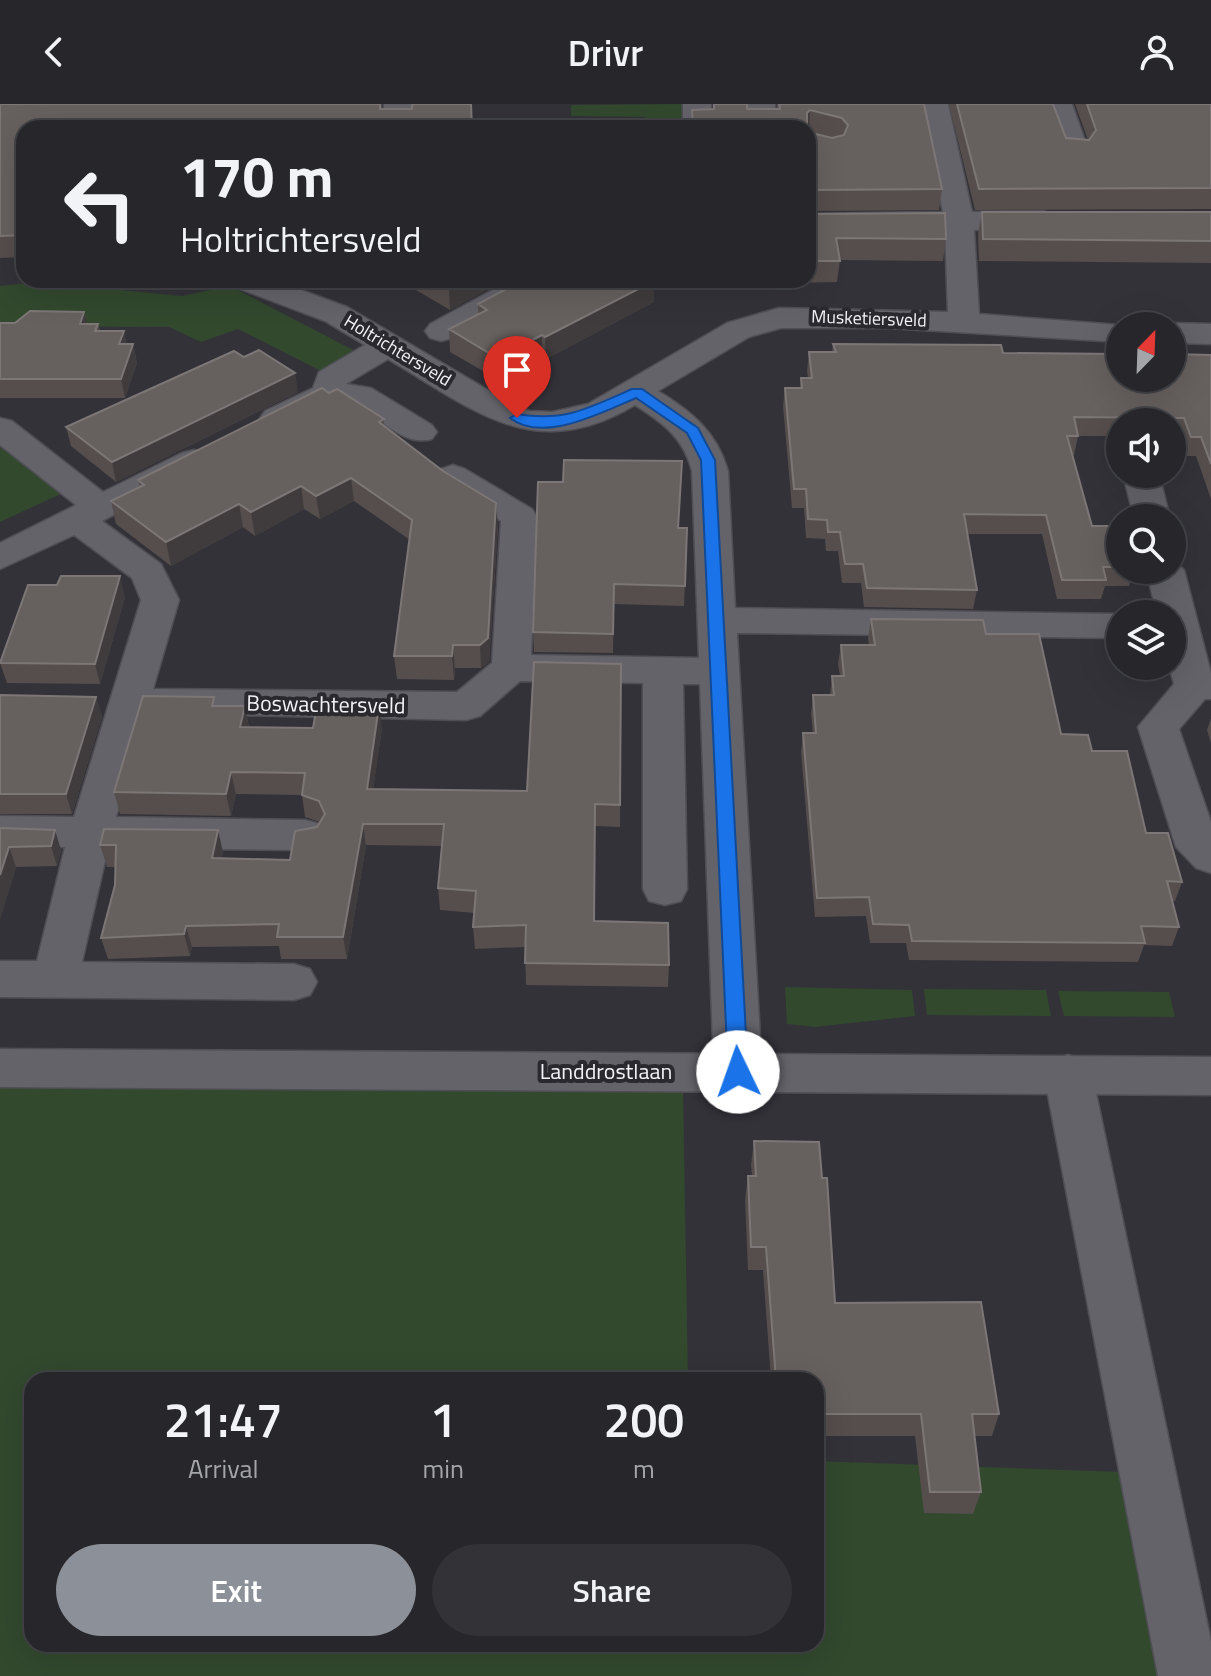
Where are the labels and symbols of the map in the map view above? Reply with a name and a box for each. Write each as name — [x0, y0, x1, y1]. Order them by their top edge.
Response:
street label: Musketiersveld — [811, 302, 927, 334]
street label: Holtrichtersveld — [339, 307, 457, 393]
north arrow — [1106, 312, 1186, 392]
pin — [483, 336, 551, 418]
street label: Boswachtersveld — [246, 686, 406, 722]
position arrow — [696, 1030, 780, 1114]
street label: Landdrostlaan — [540, 1054, 672, 1088]

